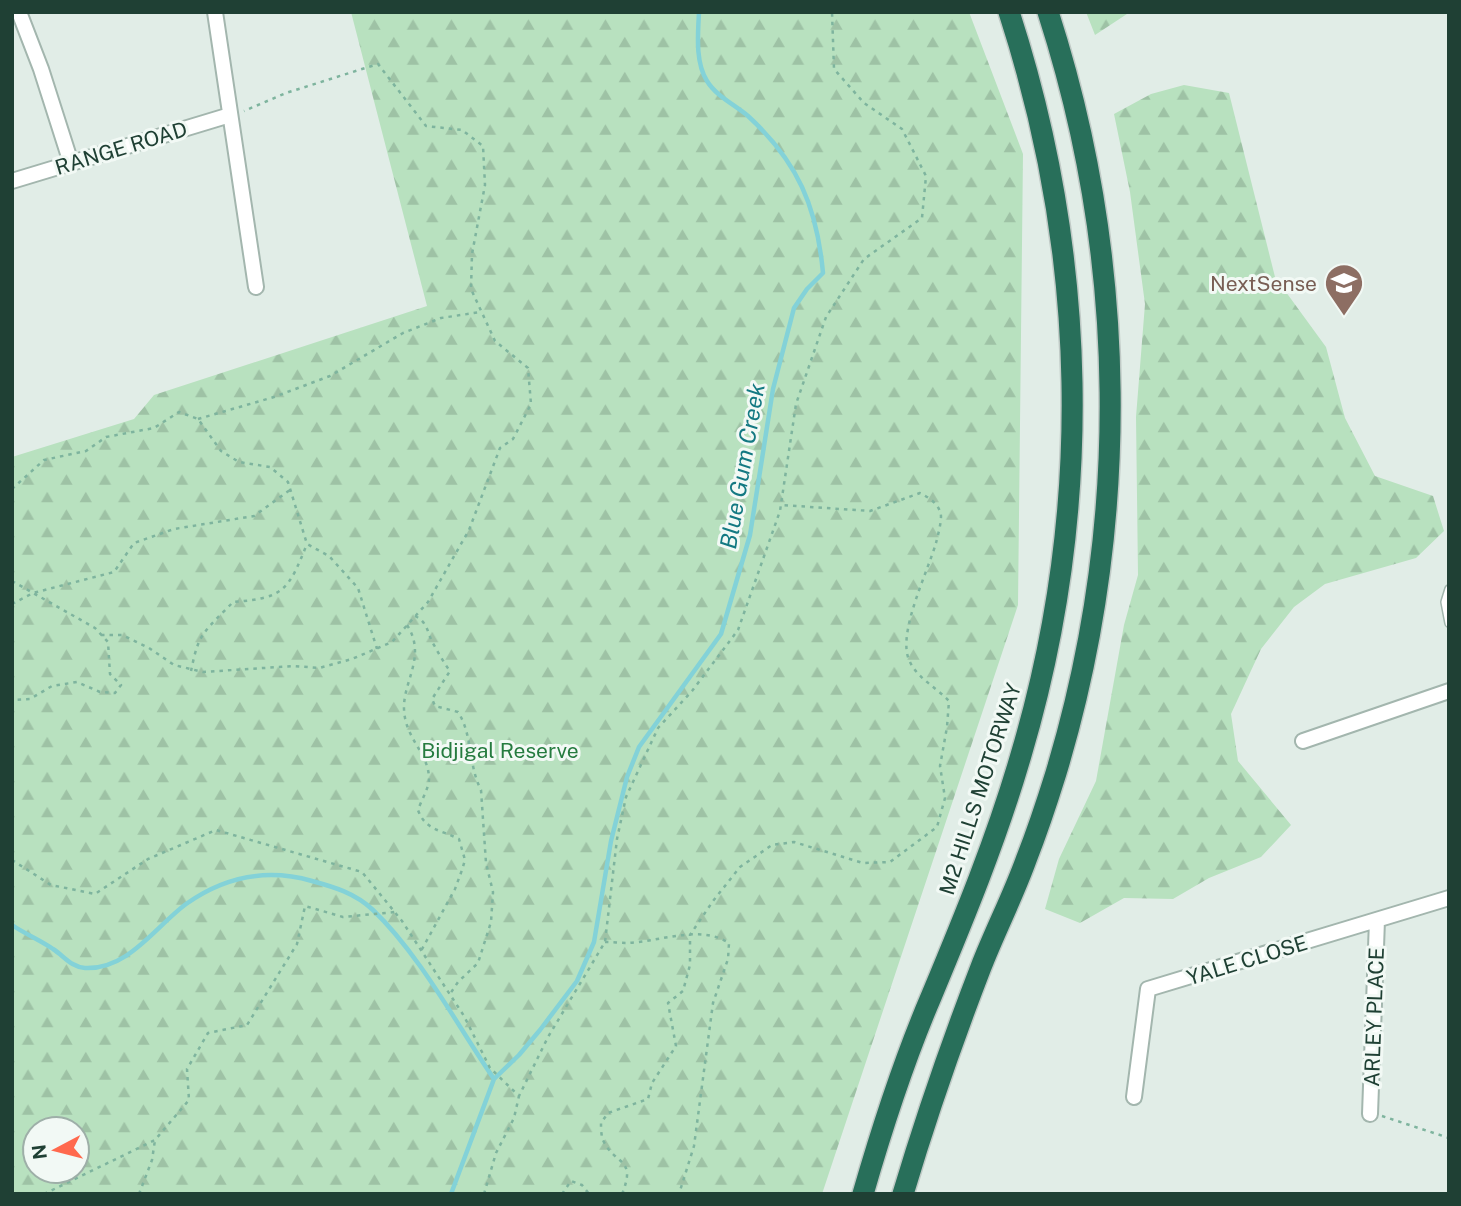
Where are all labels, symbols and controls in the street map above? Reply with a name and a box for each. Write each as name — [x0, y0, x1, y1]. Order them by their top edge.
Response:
street label: RANGE ROAD — [52, 116, 190, 180]
school or university icon: NextSense — [1323, 262, 1365, 317]
place label: NextSense — [1210, 271, 1317, 296]
water label: Blue Gum Creek — [714, 381, 770, 551]
street label: M2 HILLS MOTORWAY — [934, 680, 1026, 898]
park label: Bidjigal Reserve — [421, 738, 579, 763]
street label: YALE CLOSE — [1184, 930, 1310, 990]
street label: ARLEY PLACE — [1359, 947, 1389, 1087]
north arrow — [21, 1115, 91, 1185]
text: N — [27, 1143, 51, 1161]

